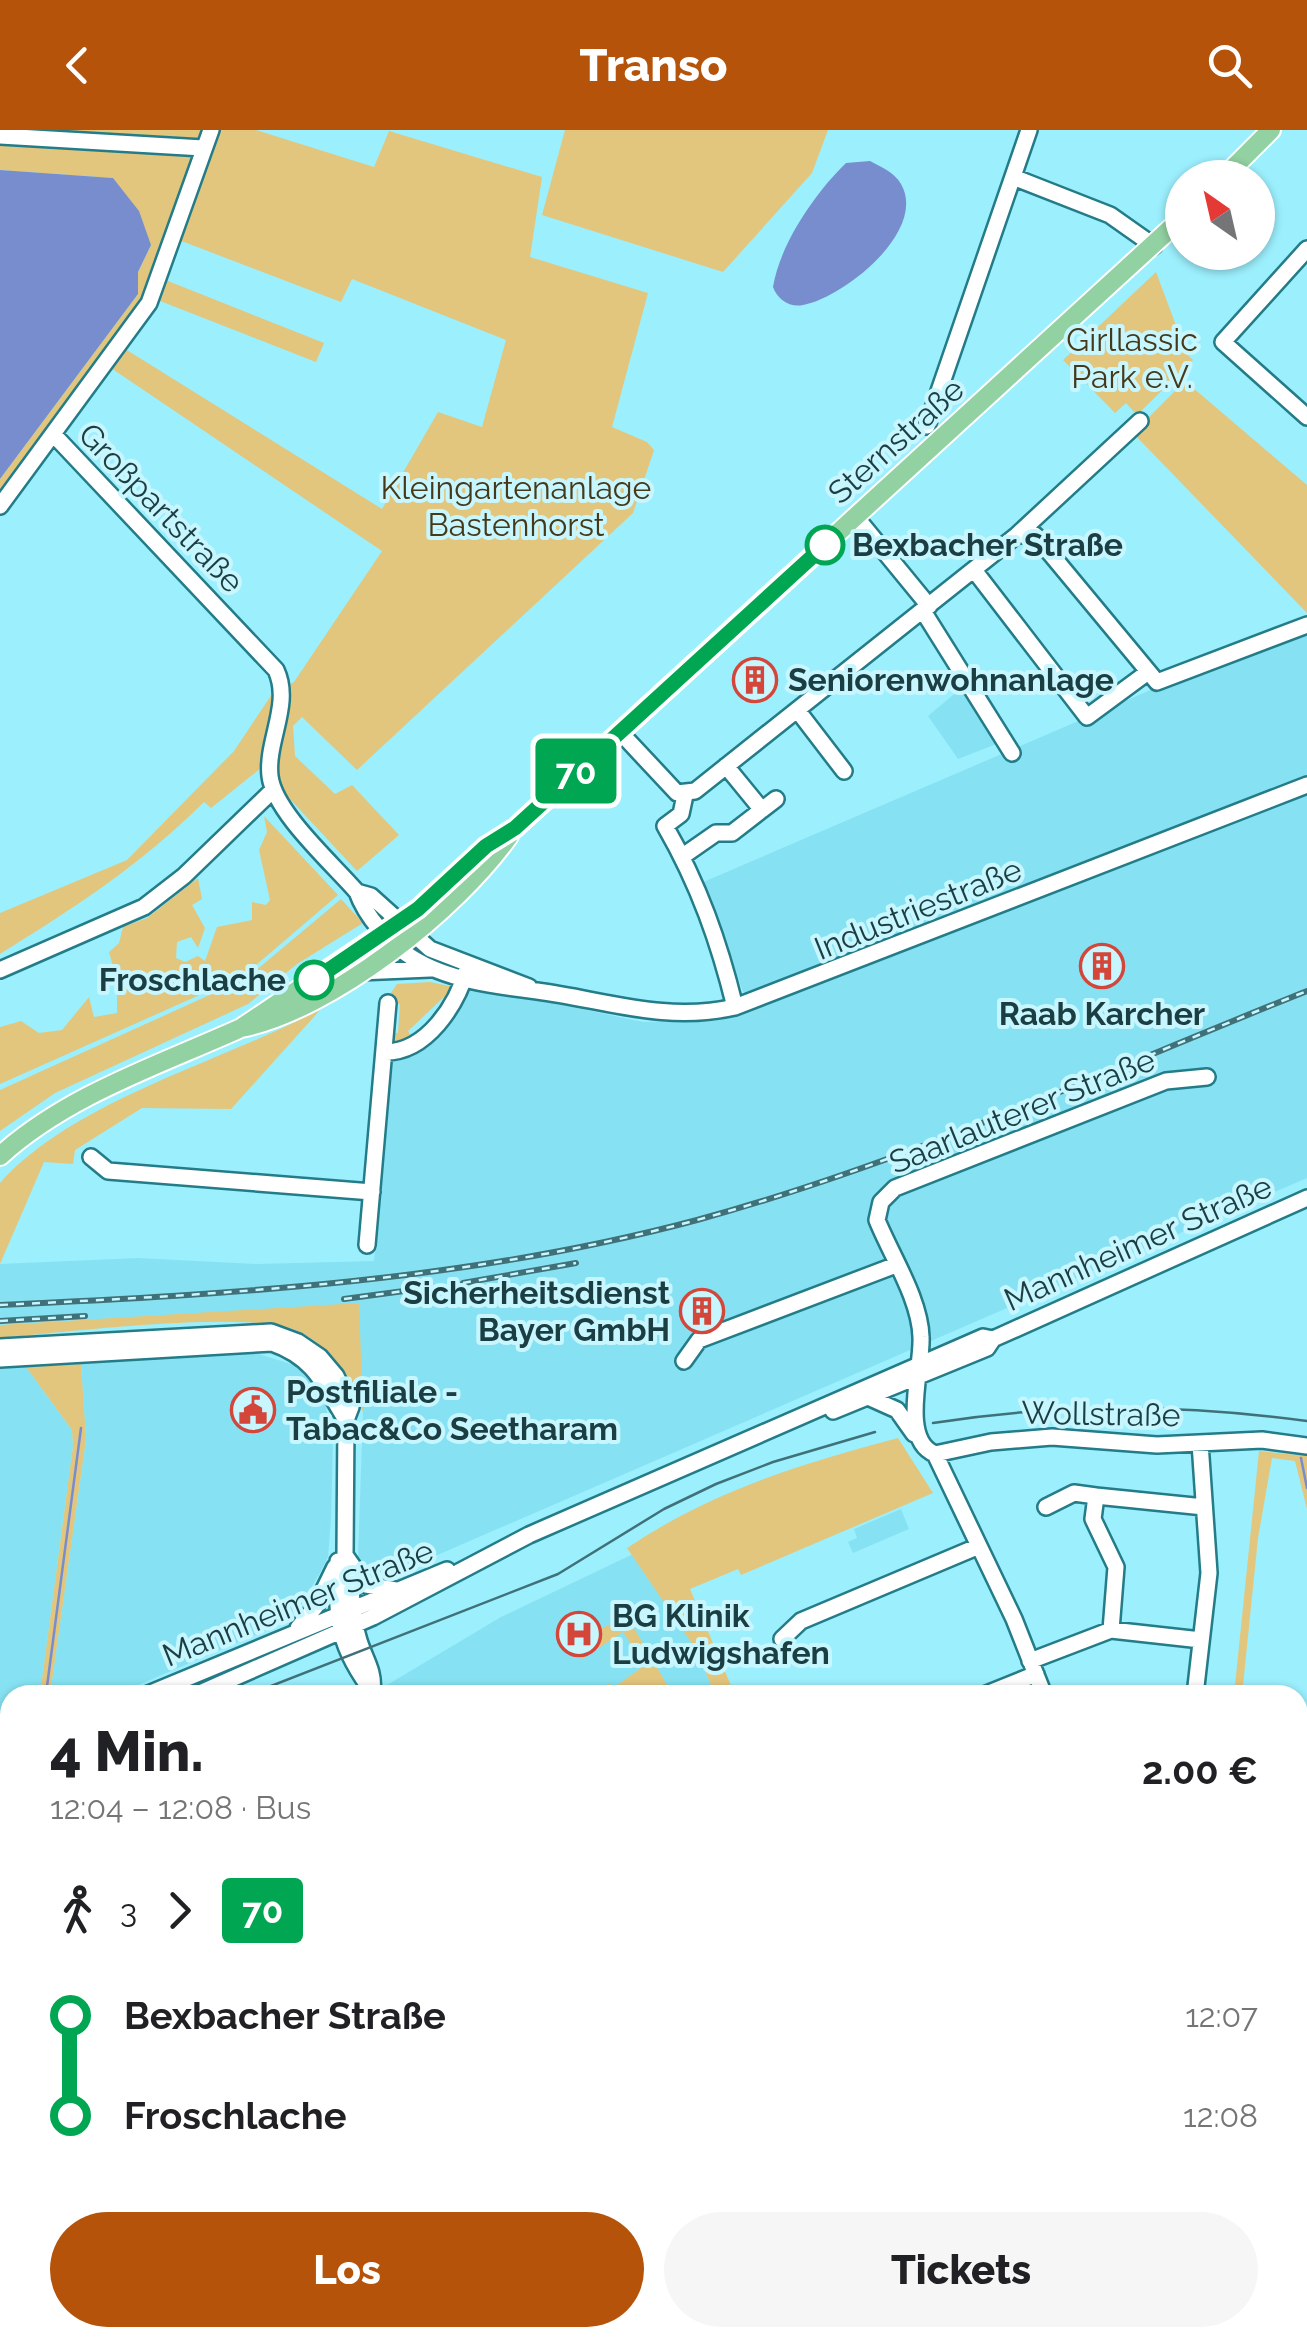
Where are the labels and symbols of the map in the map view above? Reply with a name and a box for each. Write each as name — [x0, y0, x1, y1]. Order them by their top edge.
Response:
north arrow — [1165, 160, 1275, 270]
park label: Girllassic Park e.V. — [1066, 321, 1198, 395]
street label: Sternstraße — [820, 370, 971, 511]
street label: Großpartstraße — [71, 415, 251, 600]
park label: Kleingartenanlage Bastenhorst — [381, 469, 651, 543]
marker: Bexbacher Straße — [806, 526, 844, 564]
place label: Bexbacher Straße — [852, 526, 1123, 563]
building icon: Seniorenwohnanlage — [732, 657, 778, 703]
place label: Seniorenwohnanlage — [788, 661, 1114, 698]
line badge: 70 — [531, 738, 621, 804]
street label: Industriestraße — [809, 850, 1027, 967]
building icon: Raab Karcher — [1079, 943, 1125, 989]
place label: Froschlache — [99, 961, 286, 998]
marker: Froschlache — [295, 961, 333, 999]
place label: Raab Karcher — [999, 995, 1205, 1032]
street label: Saarlauterer Straße — [884, 1040, 1160, 1181]
street label: Mannheimer Straße — [998, 1167, 1277, 1318]
place label: Sicherheitsdienst Bayer GmbH — [403, 1274, 670, 1348]
building icon: Sicherheitsdienst Bayer GmbH — [679, 1288, 725, 1334]
place label: Postfiliale - Tabac&Co Seetharam — [286, 1373, 618, 1447]
public building icon: Postfiliale - Tabac&Co Seetharam — [230, 1387, 276, 1433]
street label: Wollstraße — [1021, 1394, 1181, 1433]
street label: Mannheimer Straße — [157, 1531, 439, 1674]
place label: BG Klinik Ludwigshafen — [612, 1597, 830, 1671]
hospital icon: BG Klinik Ludwigshafen — [556, 1611, 602, 1657]

